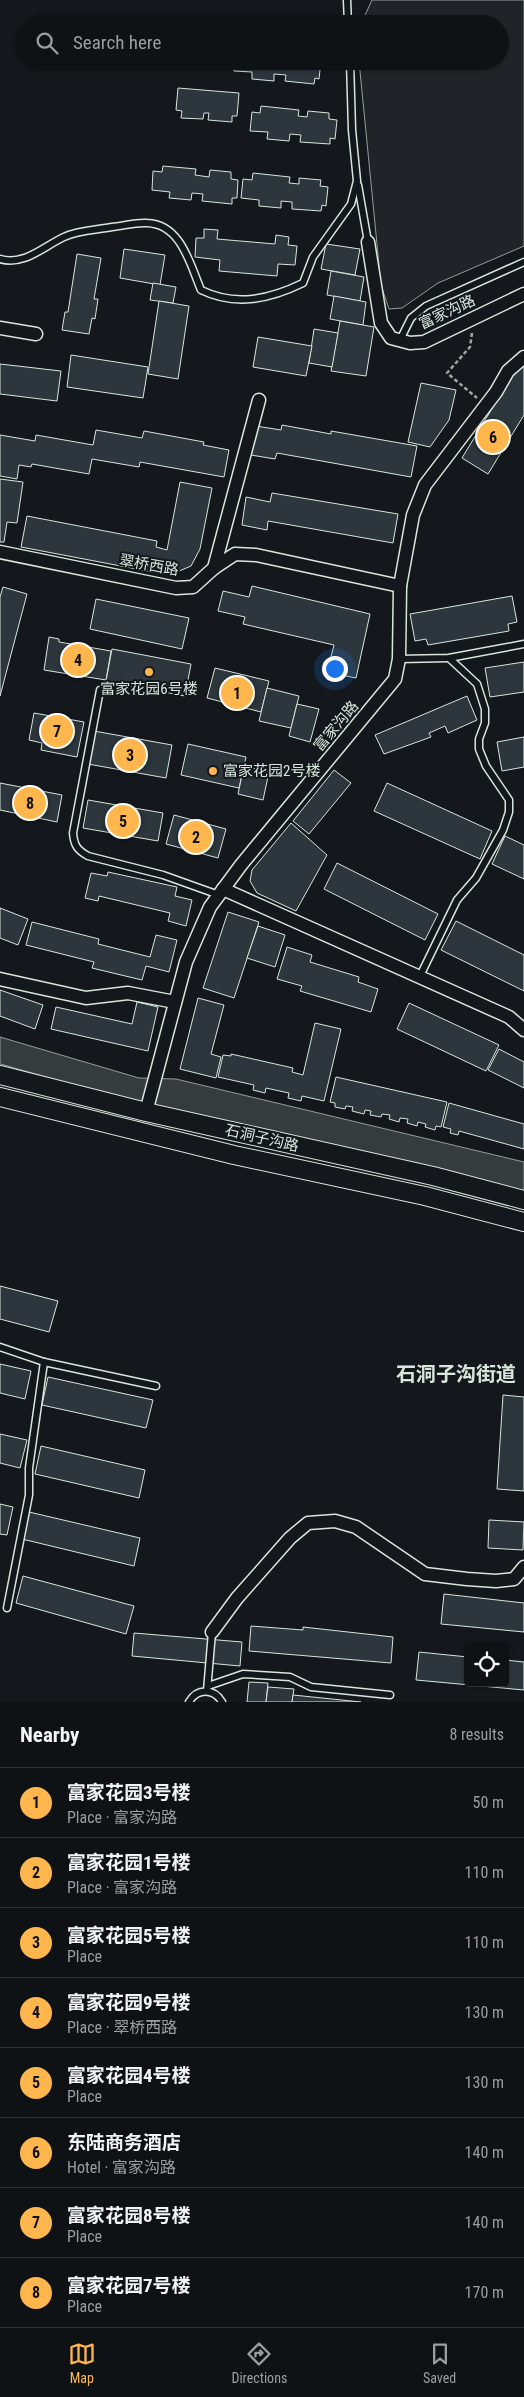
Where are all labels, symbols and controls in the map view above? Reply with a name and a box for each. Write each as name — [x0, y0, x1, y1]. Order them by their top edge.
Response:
search box — [15, 15, 509, 70]
icon: search — [33, 29, 61, 57]
text: Search here — [73, 31, 161, 54]
street label: 富家沟路 — [416, 291, 478, 333]
pin: 6 — [477, 418, 509, 456]
street label: 翠桥西路 — [118, 551, 180, 579]
pin: 4 — [62, 641, 94, 679]
your location — [322, 656, 348, 682]
marker: 富家花园6号楼 — [143, 666, 155, 678]
pin: 1 — [221, 674, 253, 712]
place label: 富家花园6号楼 — [100, 680, 198, 698]
street label: 富家沟路 — [310, 697, 362, 755]
pin: 7 — [41, 712, 73, 750]
pin: 3 — [114, 736, 146, 774]
place label: 富家花园2号楼 — [223, 762, 320, 780]
marker: 富家花园2号楼 — [207, 765, 219, 777]
pin: 8 — [14, 784, 46, 822]
pin: 5 — [107, 802, 139, 840]
pin: 2 — [180, 818, 212, 856]
street label: 石洞子沟路 — [223, 1121, 301, 1155]
district label: 石洞子沟街道 — [396, 1362, 516, 1386]
map controls — [464, 1642, 509, 1687]
button: locate — [464, 1642, 509, 1687]
text: Nearby — [20, 1723, 79, 1747]
text: 8 results — [449, 1725, 504, 1744]
text: 富家花园3号楼 — [67, 1781, 191, 1804]
text: 1 — [32, 1793, 40, 1812]
text: 50 m — [472, 1793, 504, 1812]
text: Place · 富家沟路 — [67, 1808, 177, 1827]
text: 富家花园1号楼 — [67, 1851, 191, 1874]
text: 2 — [32, 1863, 40, 1882]
text: 110 m — [465, 1863, 504, 1882]
text: Place · 富家沟路 — [67, 1878, 177, 1897]
text: 富家花园5号楼 — [67, 1924, 191, 1947]
text: 3 — [32, 1933, 40, 1952]
text: 110 m — [465, 1933, 504, 1952]
text: Place — [67, 1947, 102, 1966]
text: 富家花园9号楼 — [67, 1991, 191, 2014]
text: 4 — [32, 2003, 40, 2022]
text: 130 m — [465, 2003, 504, 2022]
text: Place · 翠桥西路 — [67, 2018, 177, 2037]
text: 富家花园4号楼 — [67, 2064, 191, 2087]
text: 5 — [32, 2073, 40, 2092]
text: 130 m — [465, 2073, 504, 2092]
text: Place — [67, 2087, 102, 2106]
text: 东陆商务酒店 — [67, 2131, 181, 2154]
text: 6 — [32, 2143, 40, 2162]
text: 140 m — [465, 2143, 504, 2162]
text: Hotel · 富家沟路 — [67, 2158, 176, 2177]
text: 富家花园8号楼 — [67, 2204, 191, 2227]
text: 7 — [32, 2213, 40, 2232]
text: 140 m — [465, 2213, 504, 2232]
text: Place — [67, 2227, 102, 2246]
text: 富家花园7号楼 — [67, 2274, 191, 2297]
text: 8 — [32, 2283, 40, 2302]
text: 170 m — [465, 2283, 504, 2302]
text: Place — [67, 2297, 102, 2316]
tab: Map — [68, 2340, 96, 2386]
tab: Directions — [231, 2340, 287, 2386]
tab: Saved — [423, 2340, 456, 2386]

